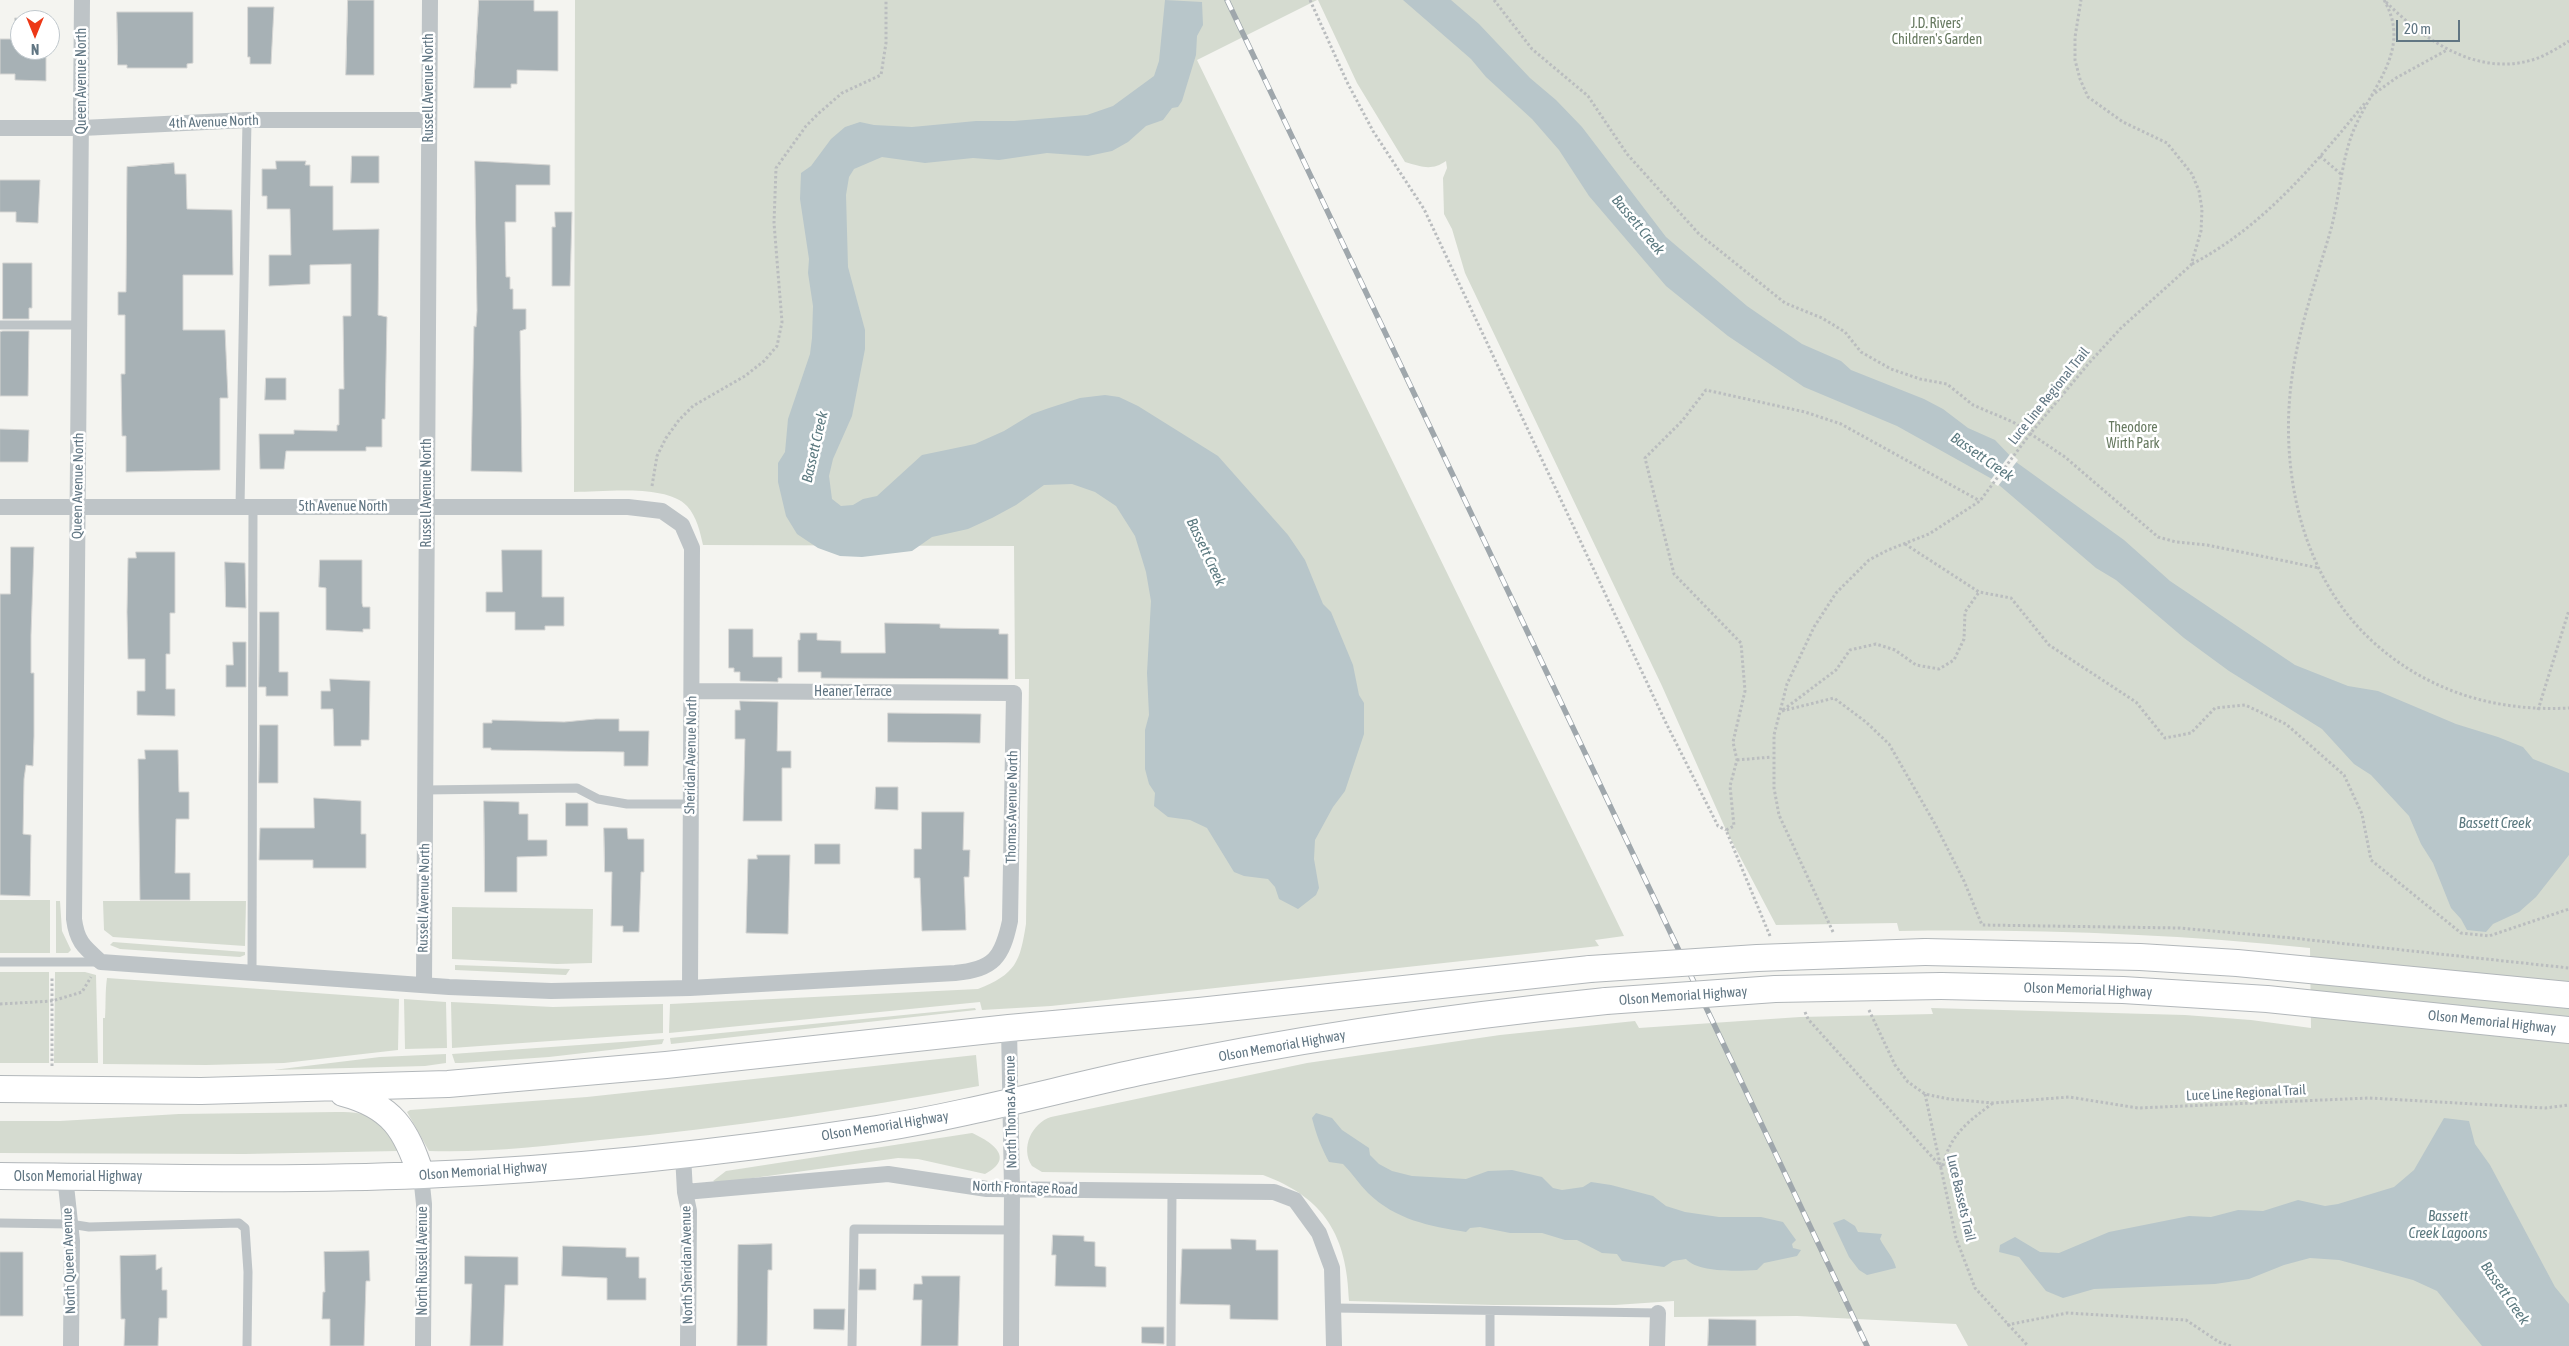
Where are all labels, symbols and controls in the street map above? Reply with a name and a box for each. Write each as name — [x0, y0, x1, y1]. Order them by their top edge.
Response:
north arrow — [10, 10, 60, 60]
scale bar — [2399, 10, 2463, 42]
park label: J.D. Rivers' Children's Garden — [1892, 16, 1982, 48]
text: 20 m — [2404, 20, 2431, 37]
street label: Queen Avenue North — [74, 28, 90, 134]
street label: Russell Avenue North — [421, 33, 437, 143]
text: N — [31, 41, 39, 57]
street label: 4th Avenue North — [169, 112, 259, 132]
water label: Bassett Creek — [1608, 191, 1668, 259]
street label: Luce Line Regional Trail — [2005, 344, 2093, 448]
water label: Bassett Creek — [798, 409, 832, 485]
park label: Theodore Wirth Park — [2106, 420, 2160, 452]
water label: Bassett Creek — [1947, 429, 2017, 485]
street label: Queen Avenue North — [69, 433, 87, 539]
street label: Russell Avenue North — [419, 438, 435, 548]
street label: 5th Avenue North — [298, 499, 388, 515]
water label: Bassett Creek — [1182, 515, 1230, 589]
street label: Heaner Terrace — [814, 684, 892, 700]
street label: Sheridan Avenue North — [682, 696, 700, 814]
street label: Thomas Avenue North — [1003, 750, 1021, 864]
water label: Bassett Creek — [2459, 814, 2531, 832]
street label: Russell Avenue North — [415, 843, 433, 953]
street label: Olson Memorial Highway — [2023, 979, 2153, 1001]
street label: Olson Memorial Highway — [1618, 983, 1748, 1009]
street label: Olson Memorial Highway — [2427, 1007, 2557, 1037]
street label: Olson Memorial Highway — [1217, 1027, 1347, 1065]
street label: North Thomas Avenue — [1002, 1055, 1020, 1169]
street label: Luce Line Regional Trail — [2186, 1081, 2306, 1105]
street label: Olson Memorial Highway — [820, 1108, 950, 1144]
street label: Luce Bassets Trail — [1943, 1153, 1979, 1243]
street label: Olson Memorial Highway — [418, 1158, 548, 1184]
street label: Olson Memorial Highway — [14, 1169, 142, 1185]
street label: North Frontage Road — [972, 1178, 1078, 1198]
street label: North Russell Avenue — [415, 1206, 431, 1316]
street label: North Sheridan Avenue — [678, 1206, 696, 1324]
street label: North Queen Avenue — [59, 1207, 79, 1315]
water label: Bassett Creek Lagoons — [2409, 1207, 2487, 1242]
water label: Bassett Creek — [2477, 1258, 2533, 1328]

